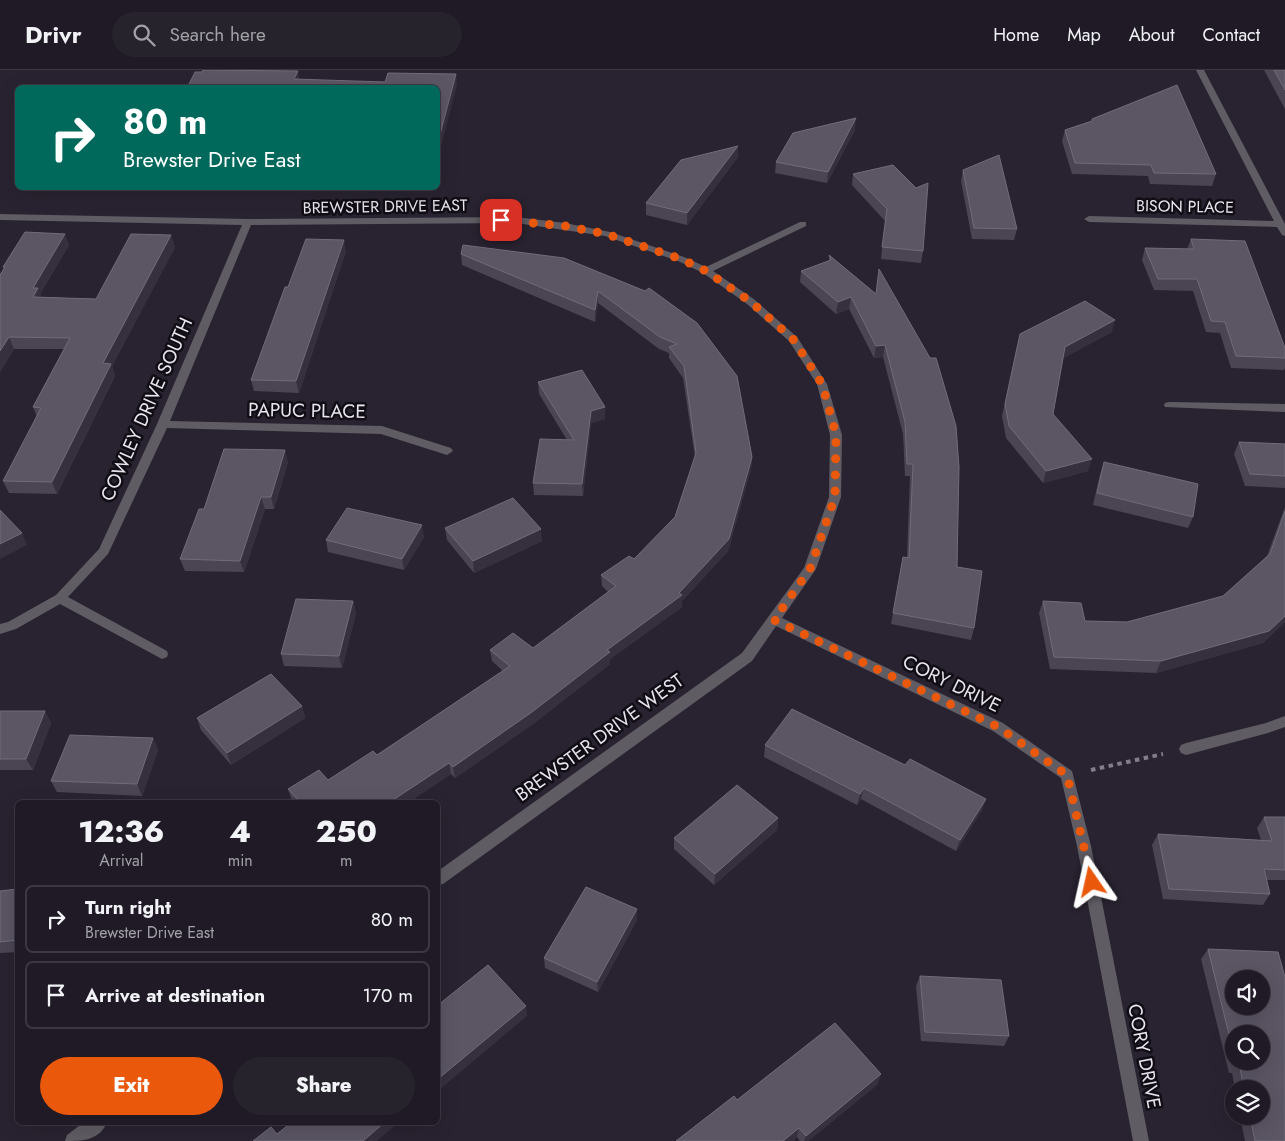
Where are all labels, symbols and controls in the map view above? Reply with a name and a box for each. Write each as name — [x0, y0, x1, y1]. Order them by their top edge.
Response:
search box — [112, 12, 462, 57]
text: Drivr — [25, 17, 82, 52]
icon: search — [130, 21, 158, 49]
text: Search here — [170, 21, 266, 48]
text: Home — [993, 22, 1039, 48]
text: Map — [1067, 22, 1101, 48]
text: About — [1129, 22, 1174, 48]
text: Contact — [1202, 22, 1260, 48]
text: 80 m — [123, 97, 207, 147]
icon: right — [40, 105, 105, 170]
text: Brewster Drive East — [123, 143, 300, 175]
street label: BREWSTER DRIVE EAST — [302, 194, 468, 219]
street label: BISON PLACE — [1136, 194, 1234, 219]
pin — [480, 199, 522, 241]
icon: arrive — [487, 206, 515, 234]
street label: COWLEY DRIVE SOUTH — [94, 313, 199, 505]
street label: PAPUC PLACE — [248, 396, 366, 425]
street label: CORY DRIVE — [898, 648, 1005, 719]
street label: BREWSTER DRIVE WEST — [510, 667, 689, 808]
text: 12:36 — [78, 810, 165, 853]
text: 4 — [229, 810, 251, 853]
text: 250 — [316, 810, 377, 853]
text: Arrival — [99, 849, 143, 872]
text: min — [228, 849, 253, 872]
text: m — [340, 849, 353, 872]
position arrow — [1065, 855, 1117, 907]
text: Turn right — [85, 894, 171, 921]
icon: right — [42, 905, 70, 933]
text: 80 m — [371, 906, 413, 933]
text: Brewster Drive East — [85, 921, 214, 944]
map controls — [1225, 970, 1270, 1125]
button: sound — [1225, 970, 1270, 1015]
icon: arrive — [42, 981, 70, 1009]
text: Arrive at destination — [85, 982, 265, 1009]
text: 170 m — [363, 982, 413, 1009]
street label: CORY DRIVE — [1121, 1001, 1168, 1111]
button: search — [1225, 1025, 1270, 1070]
button: Exit — [40, 1057, 223, 1115]
button: Share — [233, 1057, 415, 1115]
button: layers — [1225, 1080, 1270, 1125]

